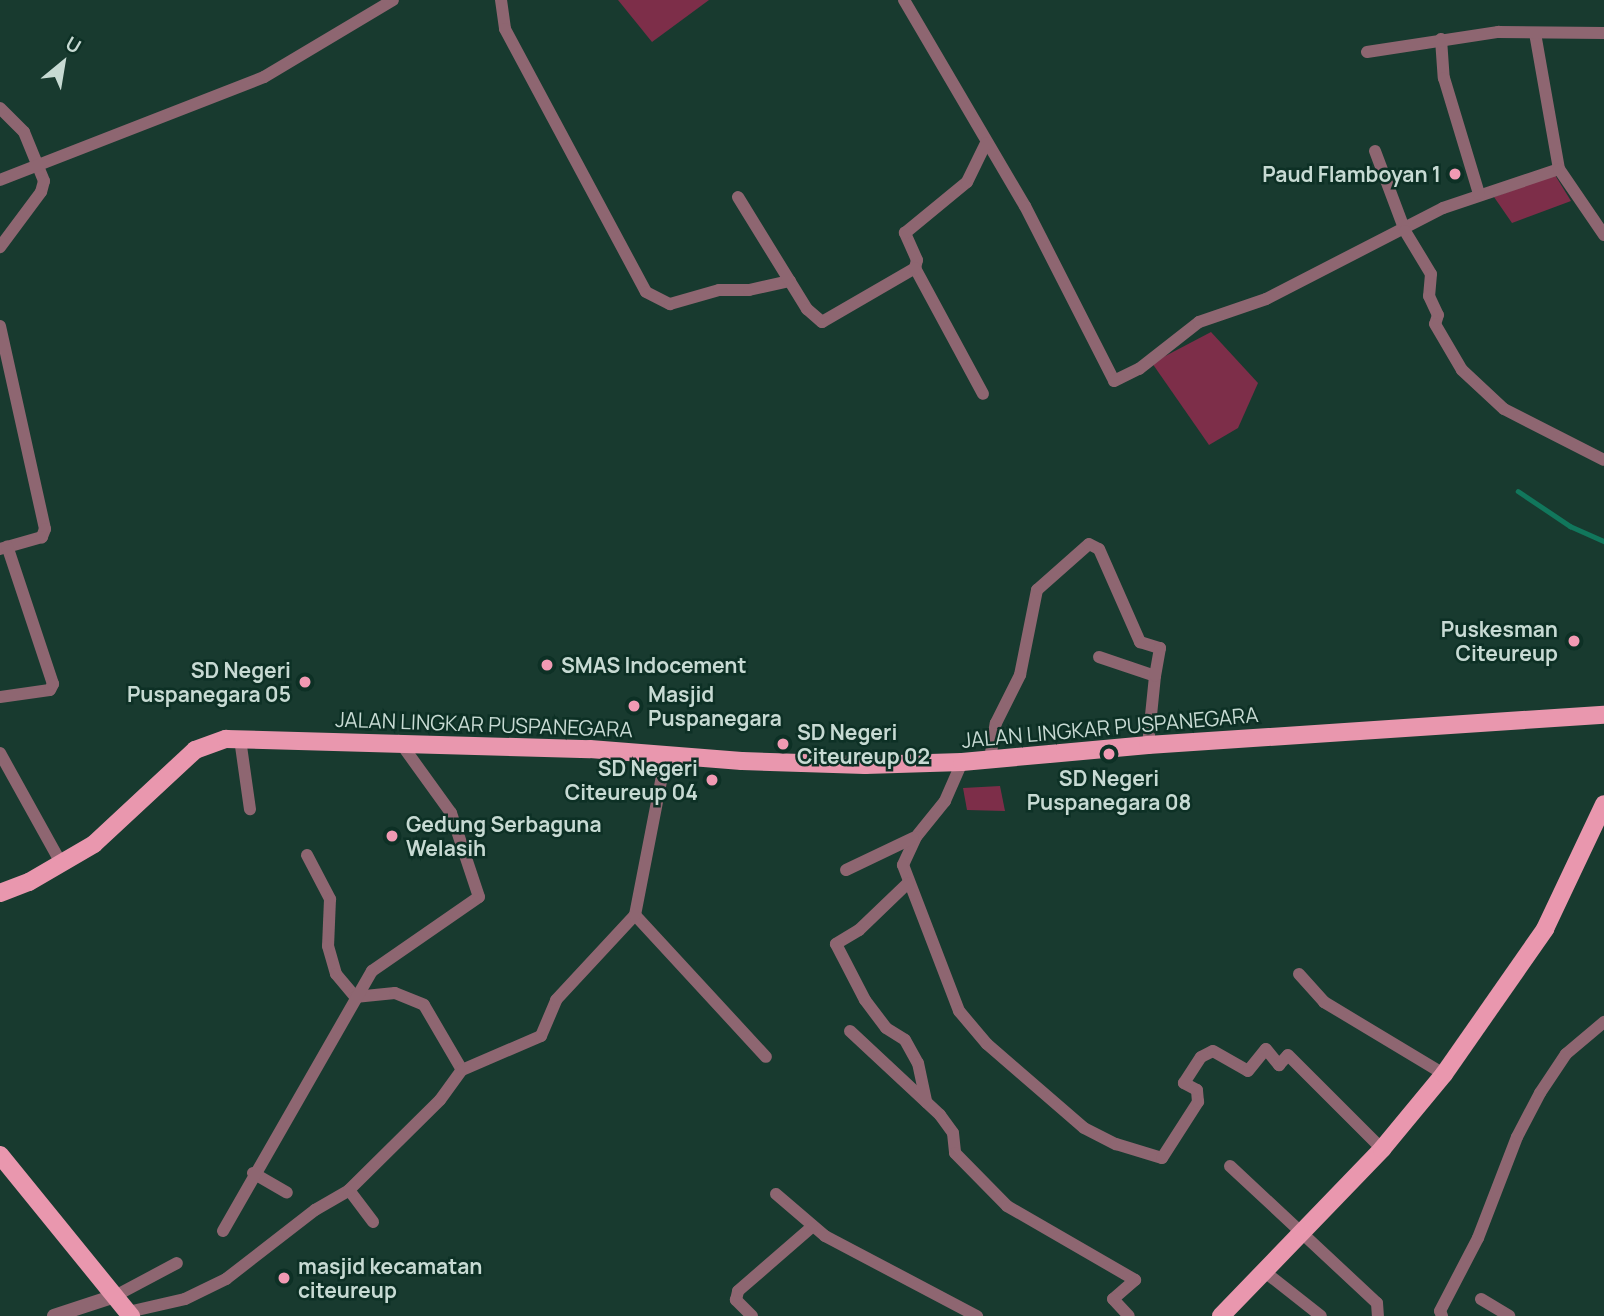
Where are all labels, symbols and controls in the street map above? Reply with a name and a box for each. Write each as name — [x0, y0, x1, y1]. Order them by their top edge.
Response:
north arrow — [28, 28, 98, 98]
text: U — [61, 30, 86, 59]
place label: Paud Flamboyan 1 — [1262, 161, 1441, 187]
marker: Paud Flamboyan 1 — [1447, 166, 1463, 182]
place label: Puskesman Citeureup — [1441, 616, 1558, 666]
marker: Puskesman Citeureup — [1564, 631, 1584, 651]
place label: SMAS Indocement — [561, 652, 747, 678]
place label: SD Negeri Puspanegara 05 — [127, 657, 291, 707]
marker: SMAS Indocement — [539, 657, 555, 673]
marker: SD Negeri Puspanegara 05 — [297, 674, 313, 690]
place label: Masjid Puspanegara — [648, 681, 782, 731]
marker: Masjid Puspanegara — [626, 698, 642, 714]
street label: JALAN LINGKAR PUSPANEGARA — [961, 701, 1259, 753]
street label: JALAN LINGKAR PUSPANEGARA — [335, 706, 633, 742]
place label: SD Negeri Citeureup 02 — [797, 719, 930, 769]
marker: SD Negeri Citeureup 02 — [775, 736, 791, 752]
marker: SD Negeri Puspanegara 08 — [1101, 746, 1117, 762]
place label: SD Negeri Citeureup 04 — [565, 755, 698, 805]
place label: SD Negeri Puspanegara 08 — [1027, 765, 1191, 815]
marker: SD Negeri Citeureup 04 — [704, 772, 720, 788]
place label: Gedung Serbaguna Welasih — [406, 811, 602, 861]
marker: Gedung Serbaguna Welasih — [384, 828, 400, 844]
place label: masjid kecamatan citeureup — [298, 1253, 482, 1303]
marker: masjid kecamatan citeureup — [276, 1270, 292, 1286]

